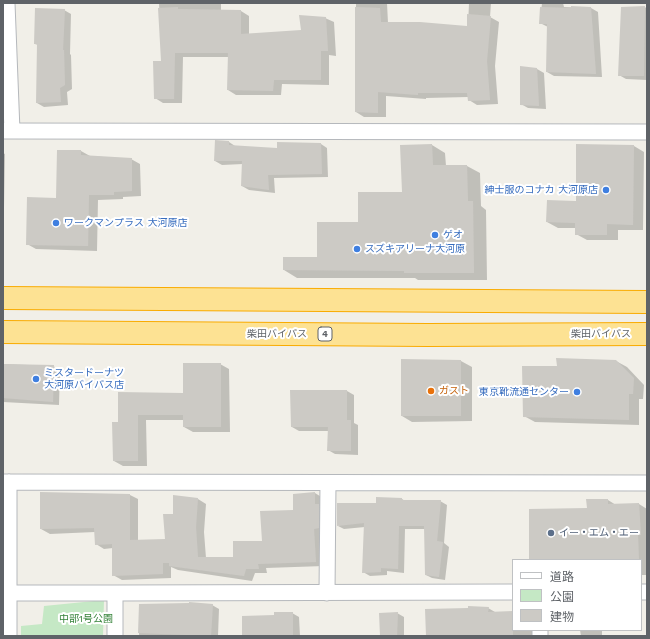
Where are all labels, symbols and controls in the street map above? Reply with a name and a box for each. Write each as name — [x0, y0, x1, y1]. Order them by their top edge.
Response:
place label: 紳士服のコナカ 大河原店 — [485, 184, 598, 196]
marker: 紳士服のコナカ 大河原店 — [601, 185, 611, 195]
place label: ワークマンプラス 大河原店 — [64, 217, 187, 229]
marker: ワークマンプラス 大河原店 — [51, 218, 61, 228]
place label: ゲオ — [443, 229, 463, 241]
marker: ゲオ — [430, 230, 440, 240]
place label: スズキアリーナ大河原 — [365, 243, 465, 255]
marker: スズキアリーナ大河原 — [352, 244, 362, 254]
road number: 4 — [318, 327, 332, 341]
street label: 柴田バイパス — [247, 328, 307, 340]
street label: 柴田バイパス — [571, 328, 631, 340]
place label: ミスタードーナツ 大河原バイパス店 — [44, 367, 124, 390]
marker: ミスタードーナツ 大河原バイパス店 — [31, 374, 41, 384]
place label: ガスト — [439, 385, 469, 397]
marker: ガスト — [426, 386, 436, 396]
place label: 東京靴流通センター — [479, 386, 569, 398]
marker: 東京靴流通センター — [572, 387, 582, 397]
place label: イー・エム・エー — [559, 527, 639, 539]
marker: イー・エム・エー — [546, 528, 556, 538]
legend — [512, 559, 642, 631]
text: 道路 — [550, 570, 574, 584]
text: 公園 — [550, 590, 574, 604]
text: 建物 — [550, 610, 574, 624]
park label: 中部1号公園 — [59, 613, 113, 625]

